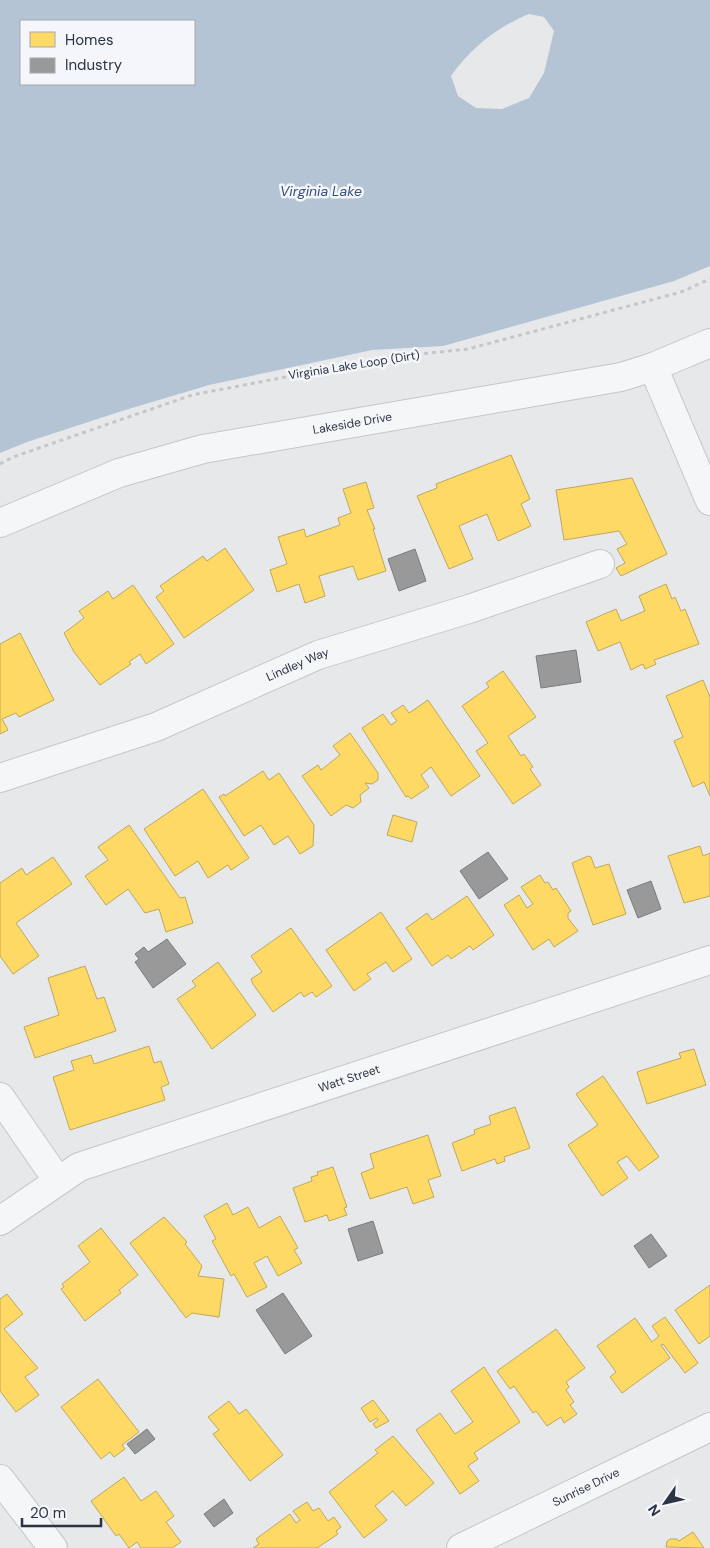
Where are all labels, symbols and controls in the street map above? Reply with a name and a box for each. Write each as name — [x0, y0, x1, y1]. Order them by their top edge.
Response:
legend — [20, 20, 195, 85]
text: Homes — [65, 30, 114, 50]
text: Industry — [65, 55, 123, 75]
water label: Virginia Lake — [280, 182, 362, 200]
street label: Virginia Lake Loop (Dirt) — [287, 347, 421, 383]
street label: Lakeside Drive — [311, 409, 393, 438]
street label: Lindley Way — [264, 644, 331, 685]
street label: Watt Street — [316, 1061, 382, 1096]
street label: Sunrise Drive — [550, 1464, 622, 1510]
north arrow — [640, 1478, 690, 1528]
scale bar — [22, 1496, 101, 1528]
text: N — [644, 1501, 665, 1520]
text: 20 m — [30, 1503, 66, 1523]

